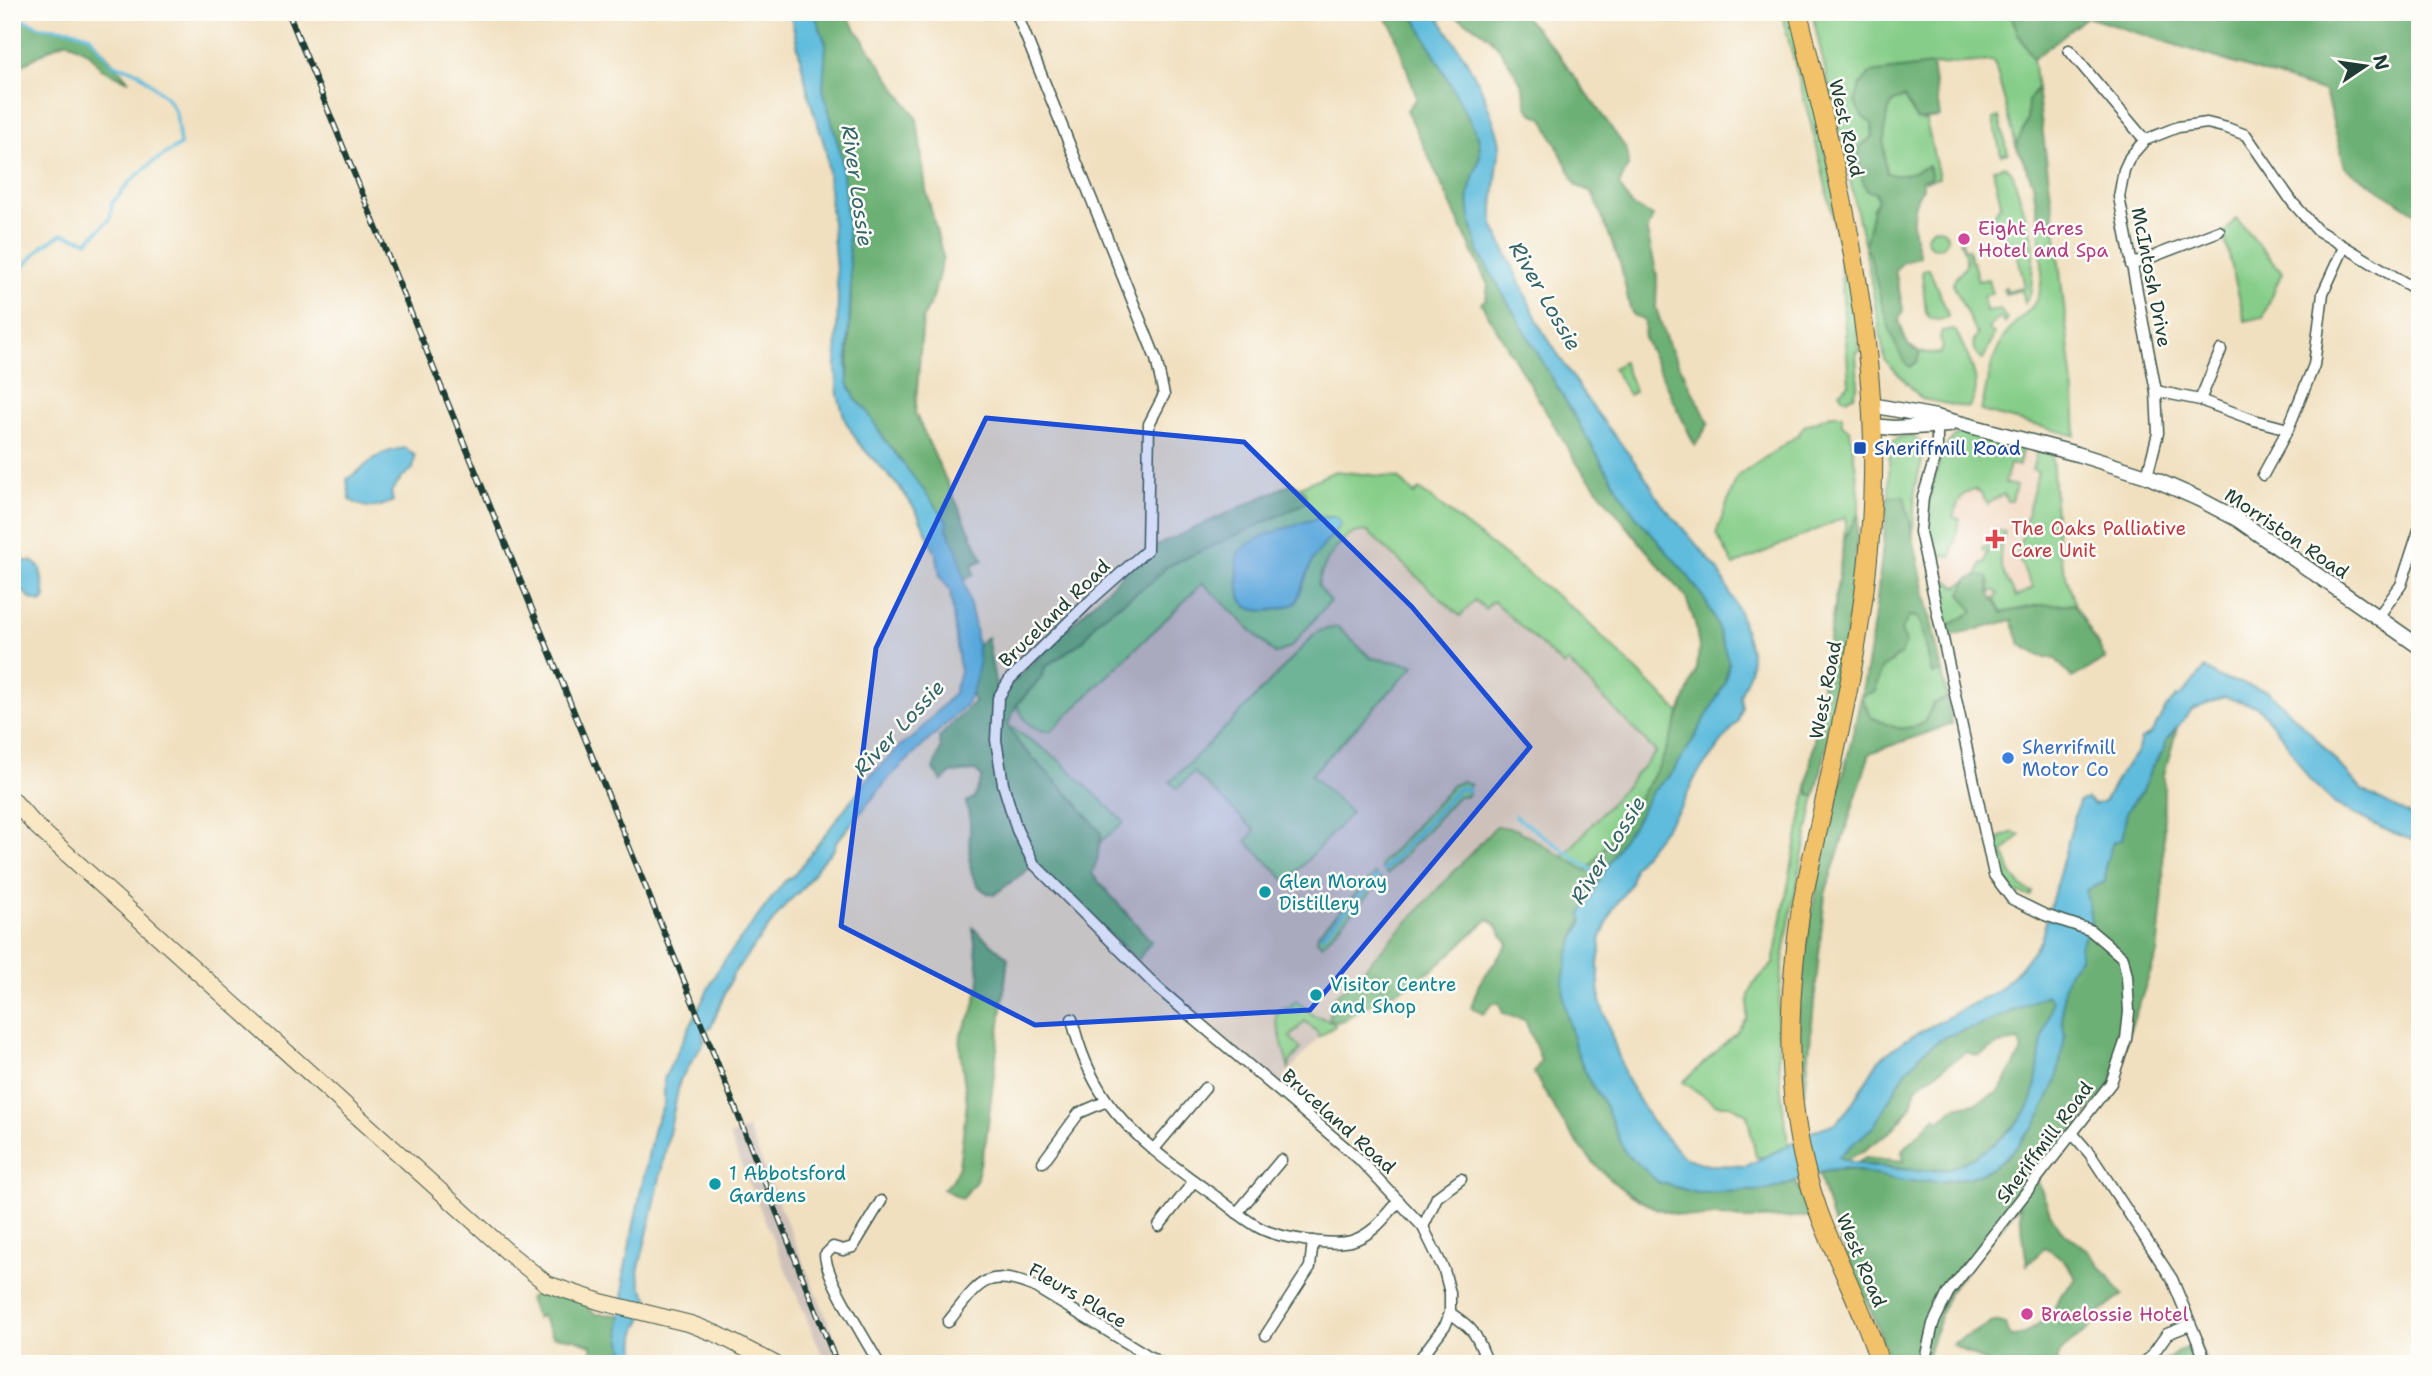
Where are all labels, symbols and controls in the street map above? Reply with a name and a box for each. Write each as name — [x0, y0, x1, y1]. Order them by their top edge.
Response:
north arrow — [2330, 32, 2400, 102]
text: N — [2367, 52, 2395, 72]
street label: West Road — [1823, 77, 1870, 179]
water label: River Lossie — [835, 124, 879, 248]
street label: McIntosh Drive — [2126, 205, 2177, 349]
place label: Eight Acres Hotel and Spa — [1978, 216, 2108, 263]
marker: Eight Acres Hotel and Spa — [1956, 231, 1972, 247]
water label: River Lossie — [1502, 236, 1588, 356]
place label: Sheriffmill Road — [1874, 436, 2021, 461]
marker: Sheriffmill Road — [1852, 440, 1868, 456]
street label: Morriston Road — [2220, 482, 2354, 584]
place label: The Oaks Palliative Care Unit — [2011, 516, 2186, 563]
marker: The Oaks Palliative Care Unit — [1985, 529, 2005, 549]
street label: Bruceland Road — [993, 554, 1115, 673]
street label: West Road — [1804, 639, 1847, 741]
water label: River Lossie — [847, 674, 951, 782]
place label: Sherrifmill Motor Co — [2022, 735, 2116, 782]
marker: Sherrifmill Motor Co — [2000, 750, 2016, 766]
water label: River Lossie — [1564, 791, 1652, 909]
place label: Glen Moray Distillery — [1279, 869, 1387, 916]
marker: Glen Moray Distillery — [1257, 884, 1273, 900]
place label: Visitor Centre and Shop — [1330, 972, 1457, 1019]
marker: Visitor Centre and Shop — [1308, 987, 1324, 1003]
street label: Bruceland Road — [1276, 1063, 1401, 1179]
street label: Sheriffmill Road — [1990, 1076, 2099, 1208]
place label: 1 Abbotsford Gardens — [729, 1161, 846, 1208]
marker: 1 Abbotsford Gardens — [707, 1176, 723, 1192]
street label: West Road — [1831, 1209, 1892, 1311]
street label: Fleurs Place — [1024, 1257, 1132, 1334]
place label: Braelossie Hotel — [2041, 1302, 2189, 1327]
marker: Braelossie Hotel — [2019, 1306, 2035, 1322]

